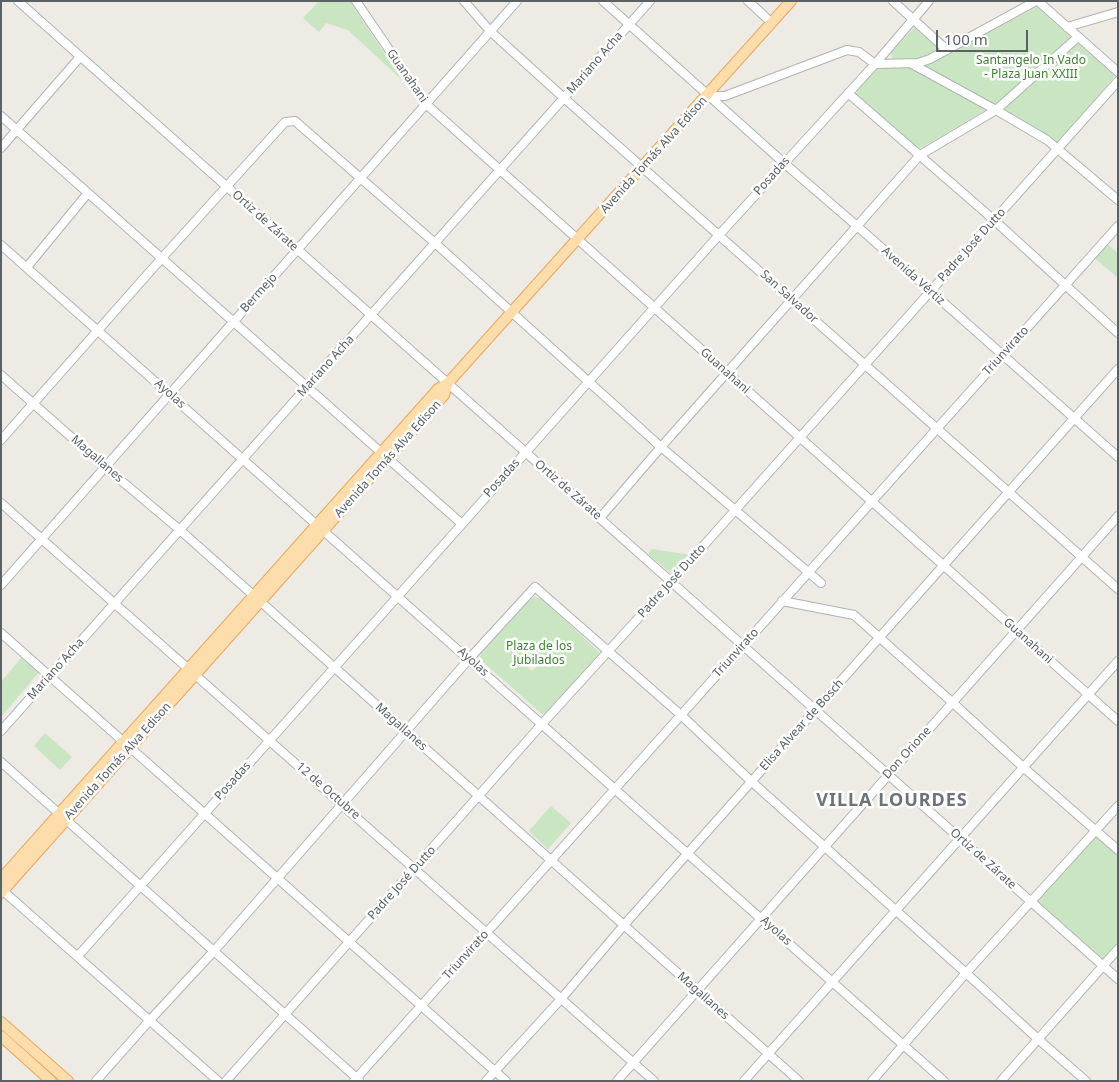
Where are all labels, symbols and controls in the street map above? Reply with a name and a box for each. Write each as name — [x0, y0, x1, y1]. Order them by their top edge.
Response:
scale bar — [939, 20, 1032, 52]
street label: Mariano Acha — [564, 29, 626, 97]
text: 100 m — [944, 29, 988, 49]
street label: Guanahani — [383, 47, 431, 105]
park label: Santangelo In Vado - Plaza Juan XXIII — [976, 54, 1086, 82]
street label: Avenida Tomás Alva Edison — [598, 94, 710, 216]
street label: Posadas — [751, 154, 793, 198]
street label: Ortiz de Zárate — [229, 188, 301, 254]
street label: Padre José Dutto — [935, 205, 1009, 285]
street label: Avenida Vértiz — [878, 244, 948, 308]
street label: San Salvador — [757, 267, 821, 327]
street label: Bermejo — [238, 270, 280, 316]
street label: Triunvirato — [980, 323, 1032, 379]
street label: Mariano Acha — [295, 332, 357, 400]
street label: Guanahani — [697, 345, 753, 397]
street label: Ayolas — [152, 376, 188, 412]
street label: Avenida Tomás Alva Edison — [332, 398, 444, 520]
street label: Magallanes — [68, 432, 126, 486]
street label: Posadas — [481, 456, 523, 500]
street label: Ortiz de Zárate — [532, 457, 604, 523]
street label: Padre José Dutto — [635, 541, 709, 621]
street label: Guanahani — [1000, 615, 1056, 667]
street label: Triunvirato — [710, 625, 762, 681]
street label: Mariano Acha — [25, 635, 87, 703]
park label: Plaza de los Jubilados — [506, 640, 572, 668]
street label: Ayolas — [455, 644, 491, 680]
street label: Elisa Alvear de Bosch — [757, 676, 847, 774]
street label: Avenida Tomás Alva Edison — [62, 700, 174, 822]
street label: Magallanes — [372, 700, 430, 754]
street label: Don Orione — [880, 724, 934, 782]
street label: Posadas — [212, 759, 254, 803]
street label: 12 de Octubre — [293, 759, 363, 823]
district label: VILLA LOURDES — [815, 790, 969, 812]
street label: Ortiz de Zárate — [947, 826, 1019, 892]
street label: Padre José Dutto — [365, 843, 439, 923]
street label: Ayolas — [758, 913, 794, 949]
street label: Triunvirato — [440, 927, 492, 983]
street label: Magallanes — [674, 969, 732, 1023]

